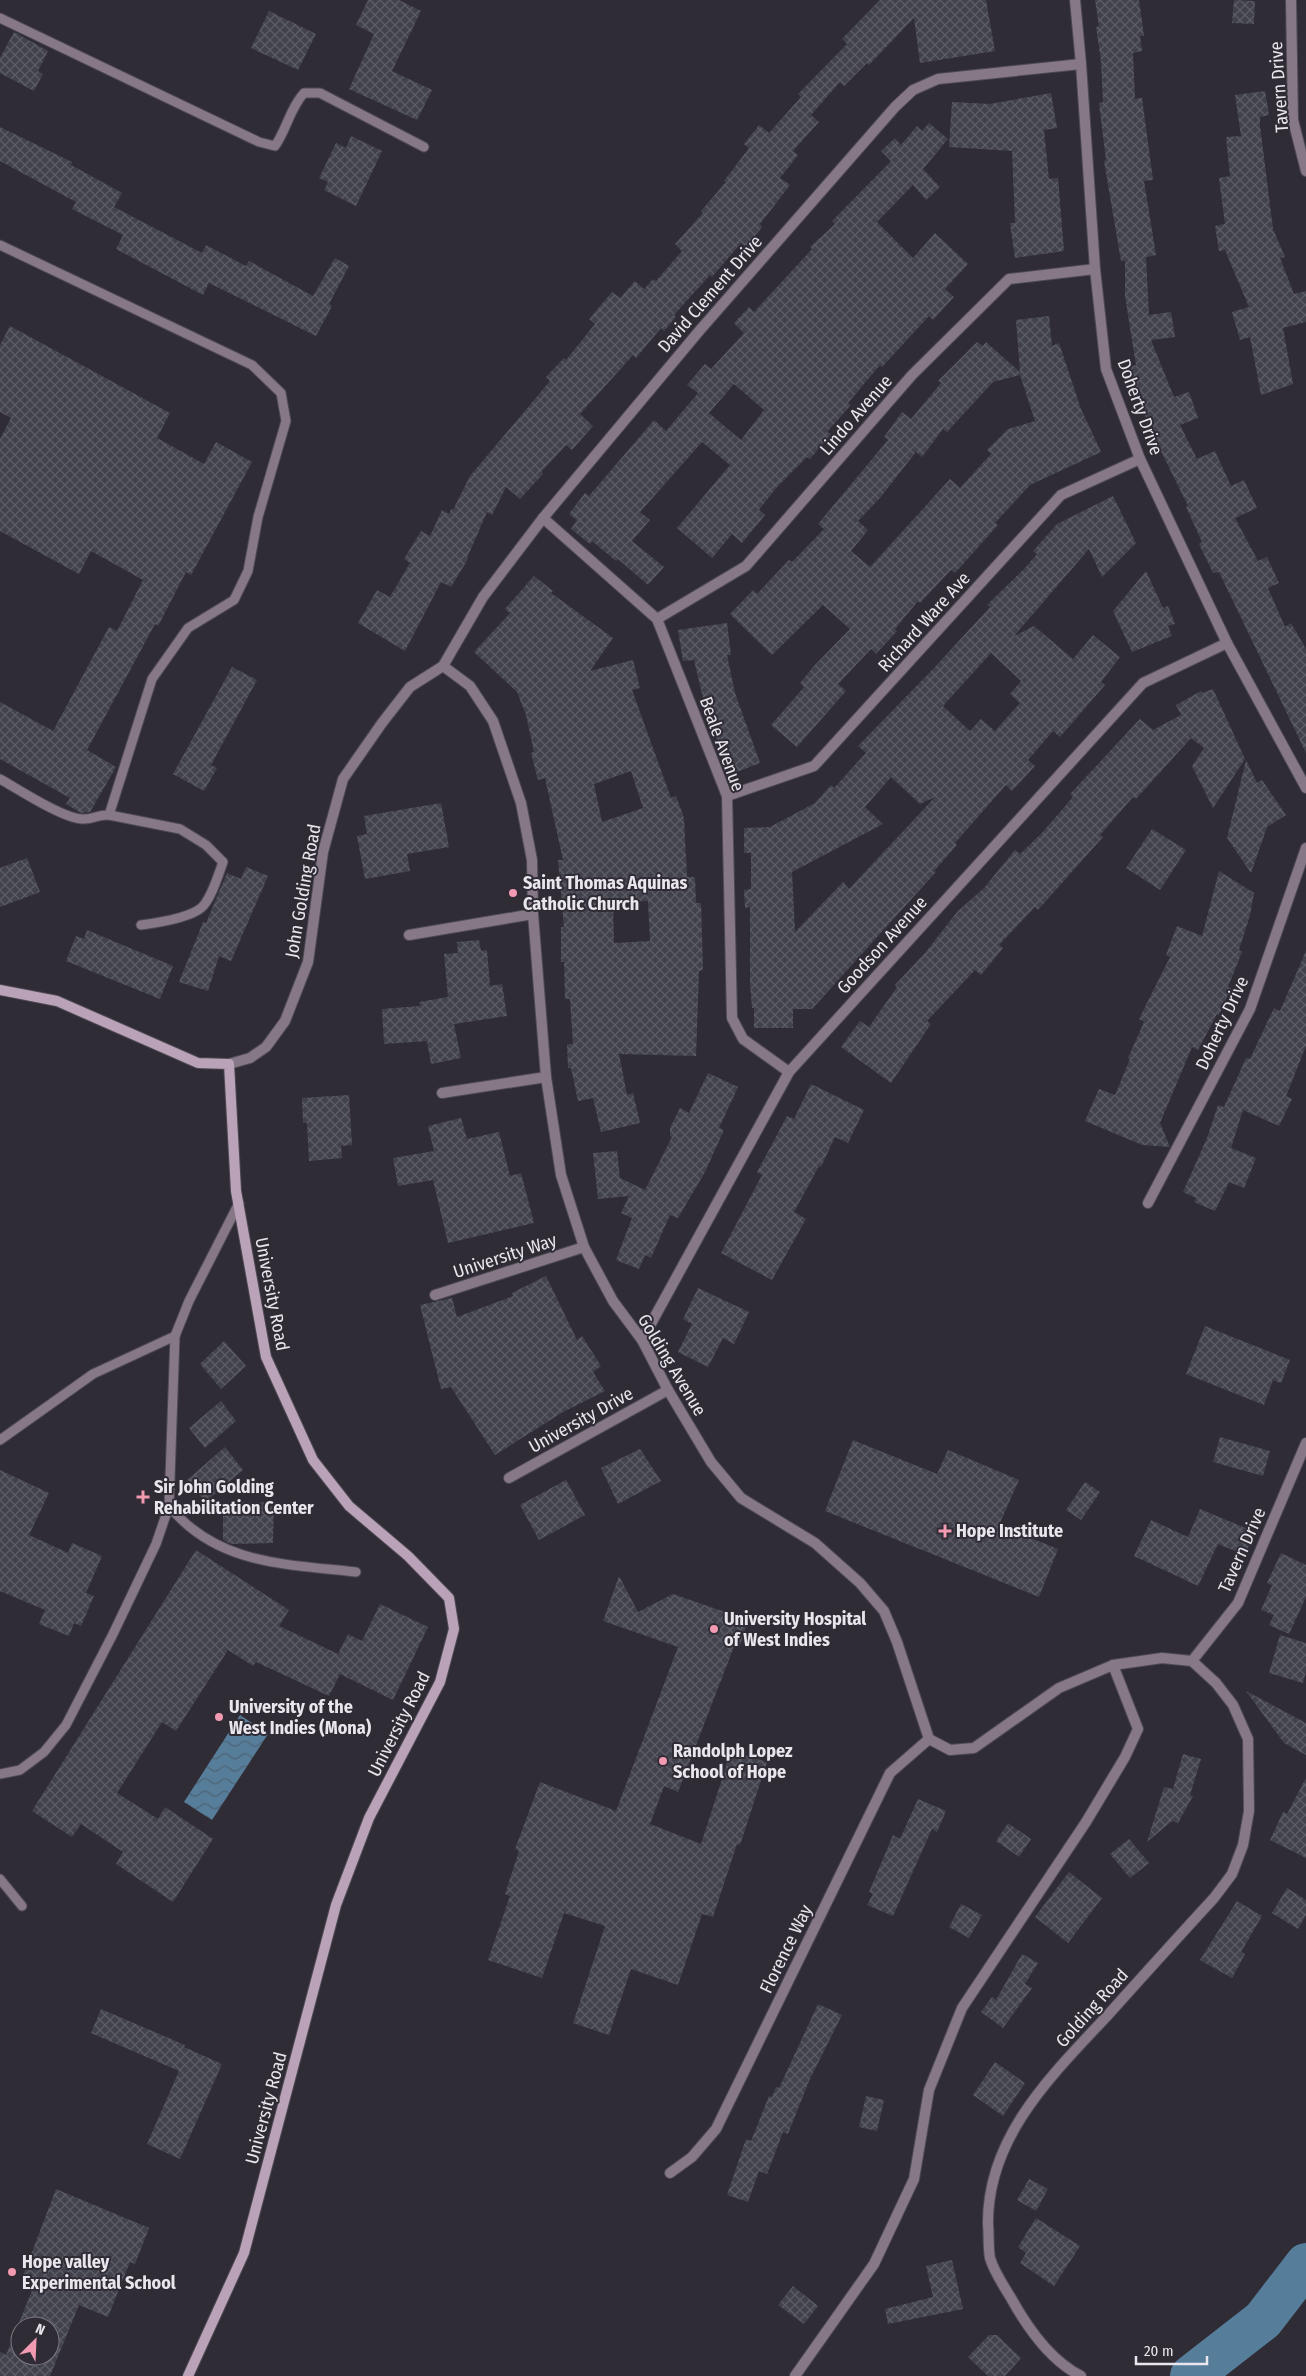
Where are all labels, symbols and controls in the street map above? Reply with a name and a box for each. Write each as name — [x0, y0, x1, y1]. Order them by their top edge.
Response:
street label: Tavern Drive — [1265, 41, 1293, 133]
street label: David Clement Drive — [653, 231, 767, 357]
street label: Doherty Drive — [1112, 356, 1168, 458]
street label: Lindo Avenue — [815, 370, 897, 460]
street label: Richard Ware Ave — [873, 567, 975, 677]
street label: Beale Avenue — [695, 694, 749, 794]
street label: John Golding Road — [280, 822, 326, 960]
place label: Saint Thomas Aquinas Catholic Church — [523, 872, 687, 915]
marker: Saint Thomas Aquinas Catholic Church — [507, 887, 519, 899]
street label: Goodson Avenue — [832, 892, 932, 998]
street label: Doherty Drive — [1191, 973, 1253, 1073]
street label: University Way — [451, 1229, 559, 1283]
street label: University Road — [250, 1235, 294, 1353]
street label: Golding Avenue — [633, 1310, 711, 1420]
street label: University Drive — [525, 1382, 637, 1458]
place label: Sir John Golding Rehabilitation Center — [154, 1476, 314, 1519]
marker: Sir John Golding Rehabilitation Center — [136, 1490, 150, 1504]
street label: Tavern Drive — [1213, 1504, 1271, 1596]
place label: Hope Institute — [956, 1520, 1063, 1542]
marker: Hope Institute — [938, 1524, 952, 1538]
place label: University Hospital of West Indies — [724, 1608, 866, 1651]
marker: University Hospital of West Indies — [708, 1623, 720, 1635]
street label: University Road — [363, 1668, 435, 1780]
place label: University of the West Indies (Mona) — [229, 1696, 372, 1739]
marker: University of the West Indies (Mona) — [213, 1711, 225, 1723]
place label: Randolph Lopez School of Hope — [673, 1740, 793, 1783]
marker: Randolph Lopez School of Hope — [657, 1755, 669, 1767]
street label: Florence Way — [755, 1901, 817, 1997]
street label: Golding Road — [1051, 1964, 1133, 2052]
street label: University Road — [240, 2050, 292, 2166]
place label: Hope valley Experimental School — [22, 2251, 176, 2294]
marker: Hope valley Experimental School — [6, 2266, 18, 2278]
north arrow — [10, 2316, 60, 2366]
text: N — [33, 2320, 47, 2339]
scale bar — [1136, 2334, 1207, 2366]
text: 20 m — [1144, 2342, 1174, 2360]

